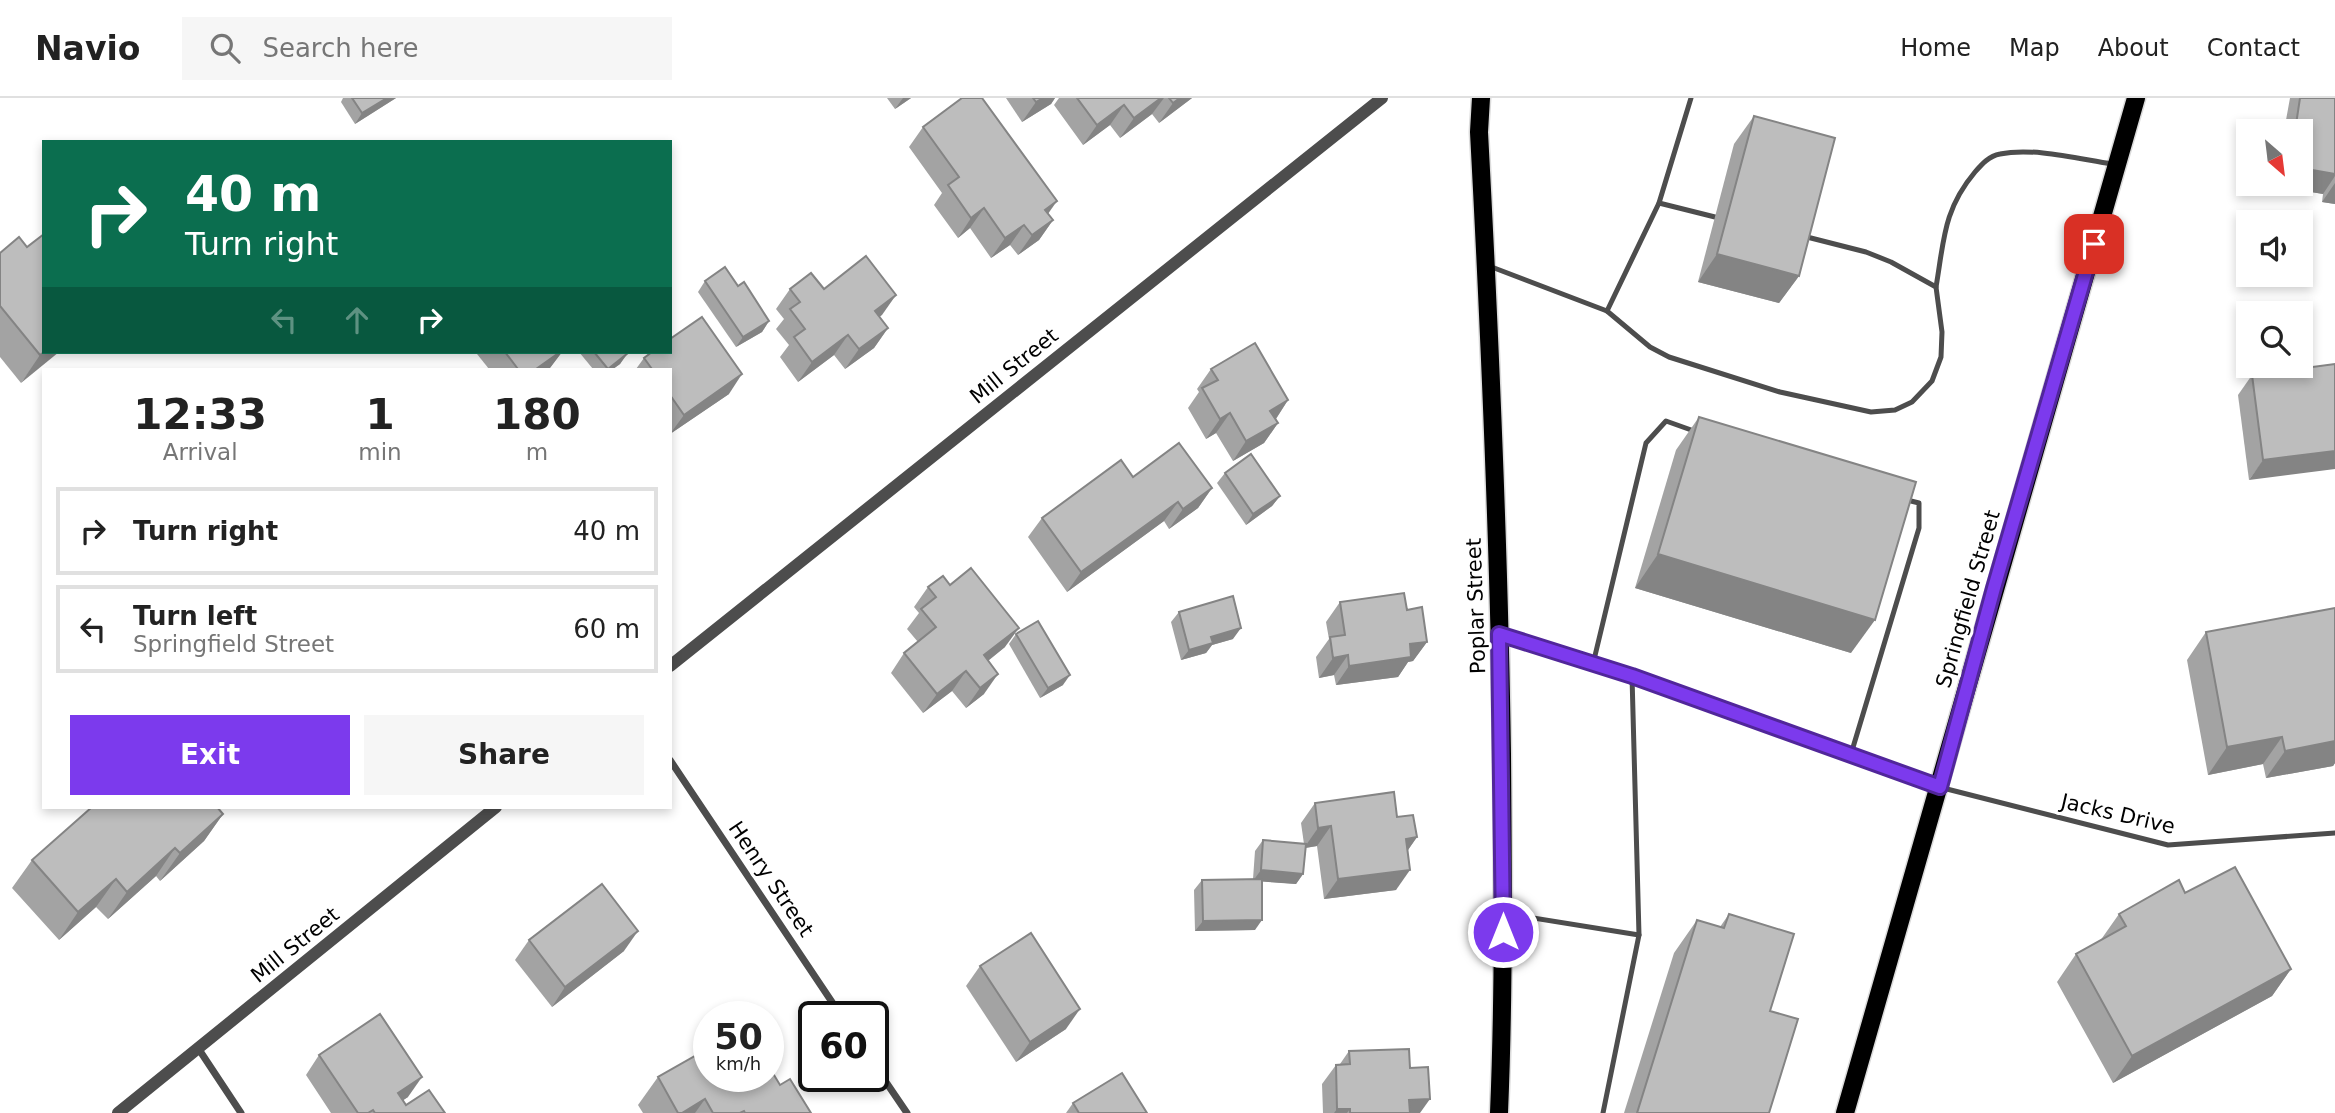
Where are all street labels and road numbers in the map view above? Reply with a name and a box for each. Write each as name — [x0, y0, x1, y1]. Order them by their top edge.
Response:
street label: Mill Street — [965, 323, 1063, 409]
street label: Springfield Street — [1931, 507, 2005, 691]
street label: Poplar Street — [1462, 538, 1490, 674]
street label: Jacks Drive — [2057, 789, 2177, 839]
street label: Henry Street — [724, 817, 818, 941]
street label: Mill Street — [246, 902, 344, 988]

